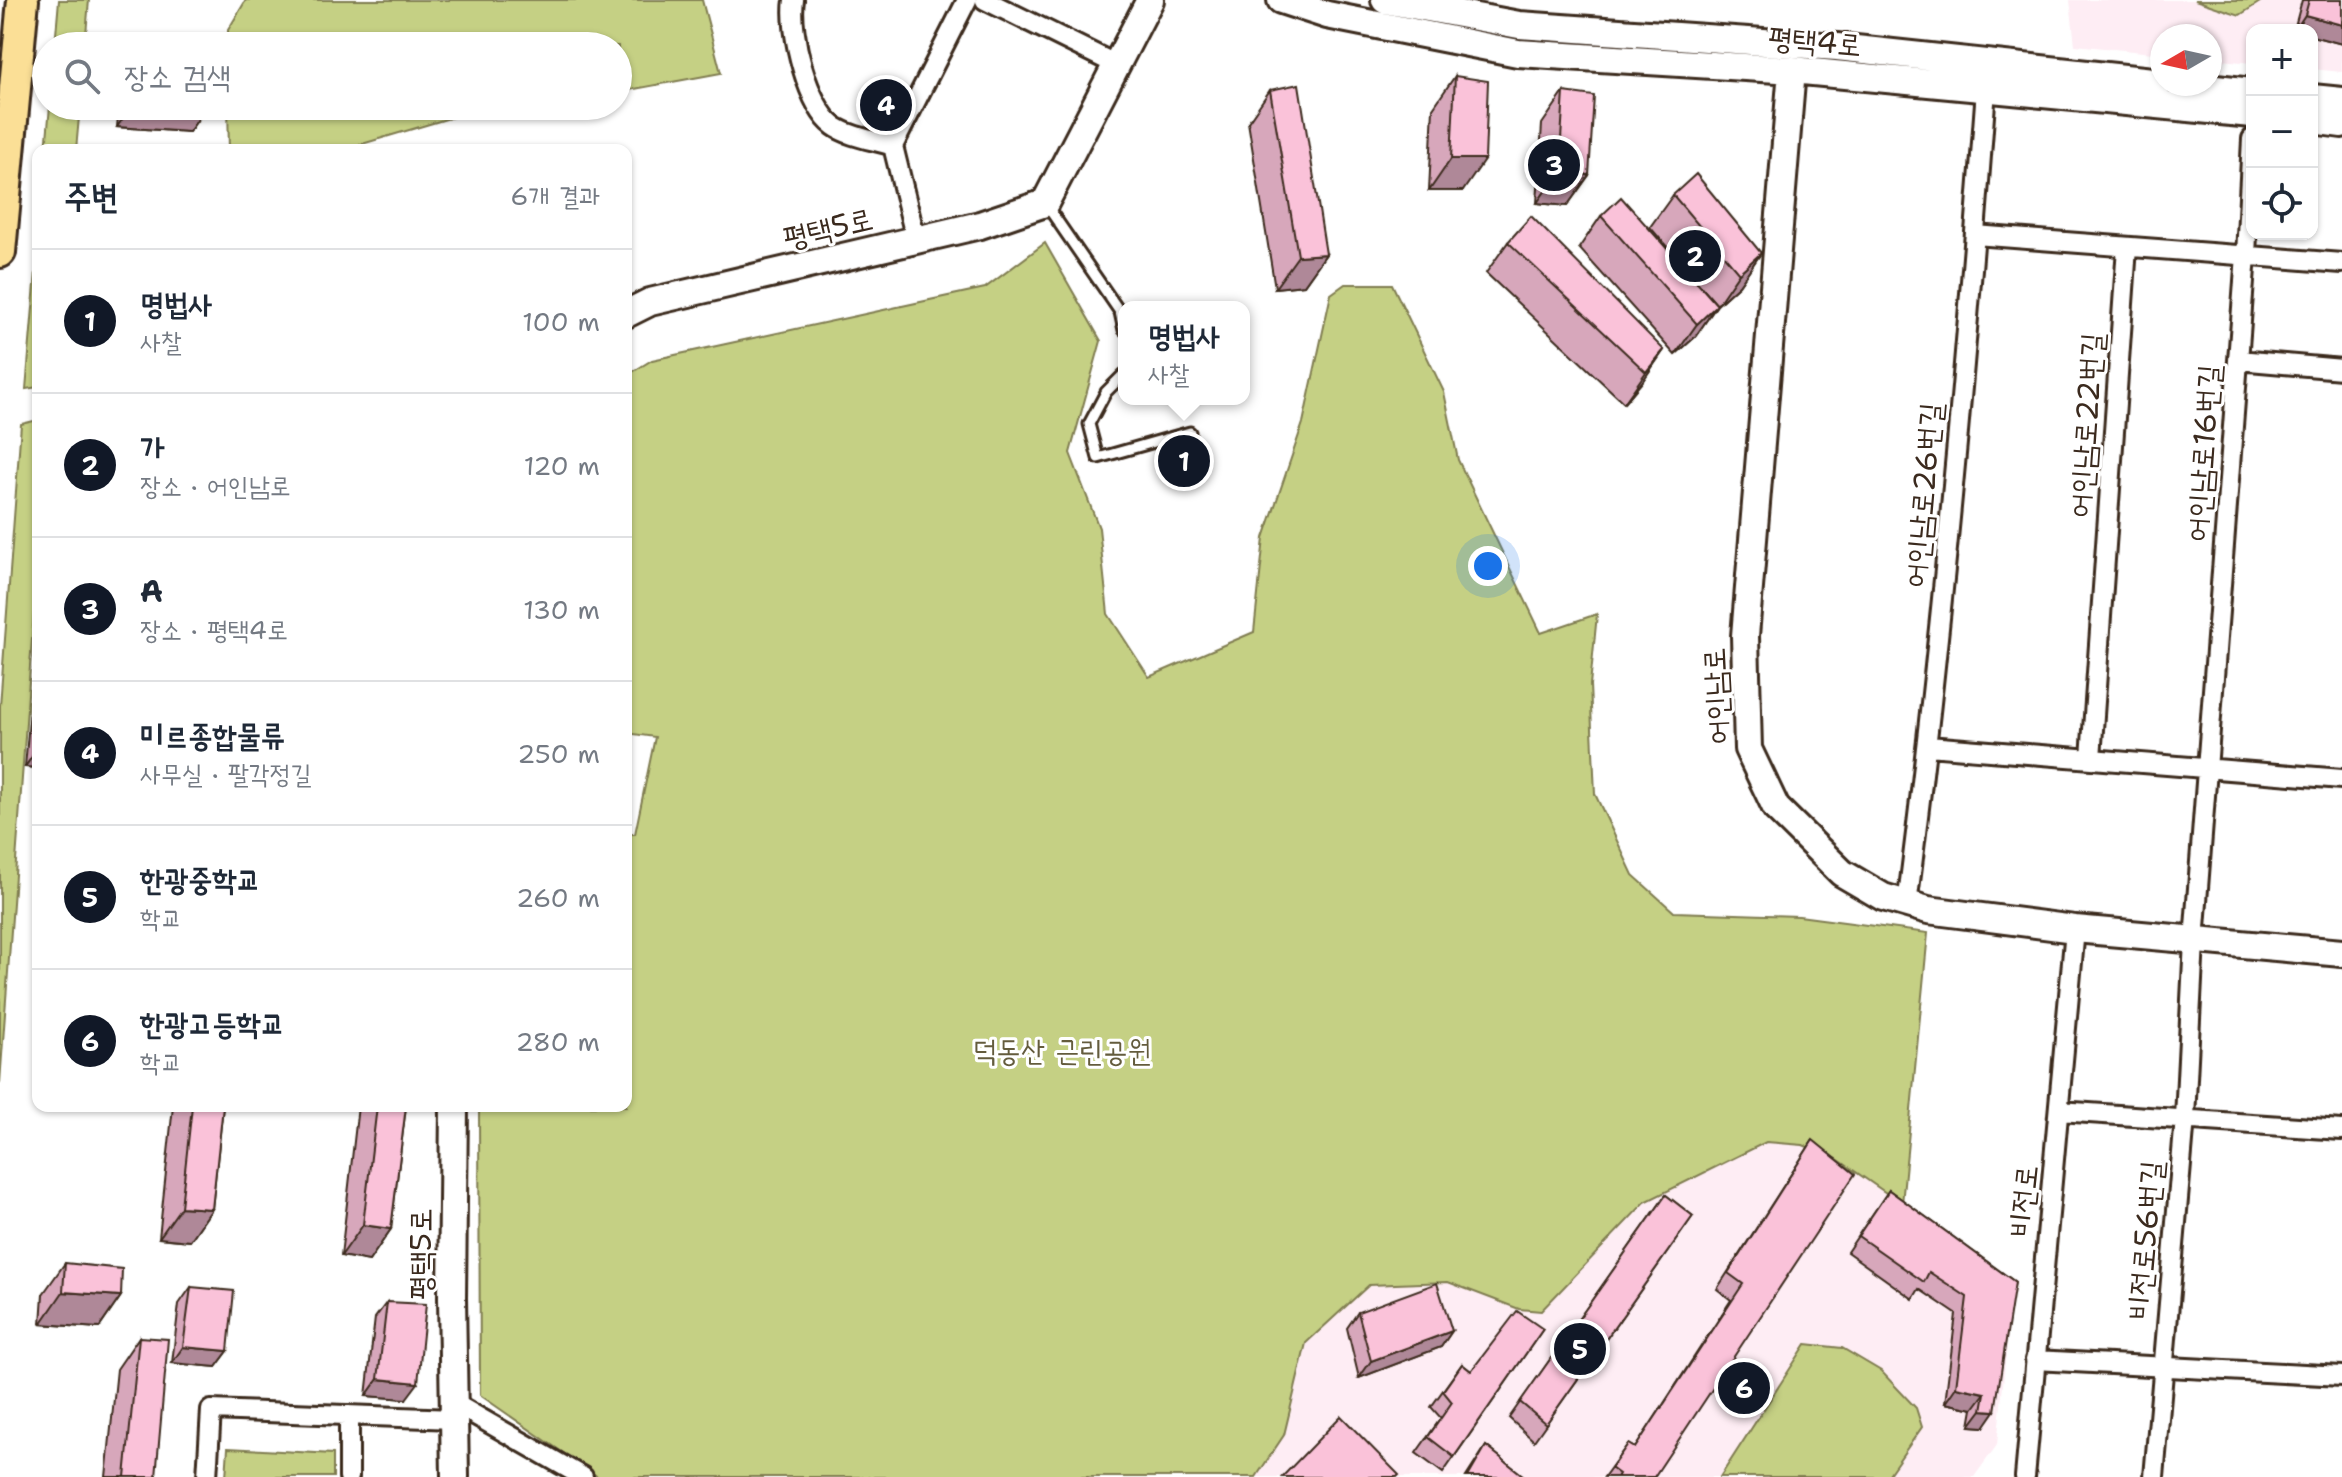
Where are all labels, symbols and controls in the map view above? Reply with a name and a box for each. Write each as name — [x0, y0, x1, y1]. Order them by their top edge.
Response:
street label: 평택4로 — [1767, 17, 1863, 65]
north arrow — [2150, 24, 2222, 96]
map controls — [2246, 24, 2318, 240]
button: + — [2246, 24, 2318, 96]
search box — [32, 32, 632, 120]
icon: search — [60, 54, 104, 98]
text: 장소 검색 — [124, 56, 231, 97]
pin: 4 — [860, 75, 912, 135]
button: − — [2246, 96, 2318, 168]
pin: 3 — [1528, 135, 1580, 195]
button: locate — [2246, 168, 2318, 240]
text: 주변 — [64, 173, 119, 219]
text: 6개 결과 — [510, 178, 600, 213]
street label: 평택5로 — [779, 198, 877, 258]
pin: 2 — [1669, 226, 1721, 286]
text: 명법사 — [140, 283, 212, 324]
popup — [1118, 301, 1250, 405]
text: 1 — [84, 304, 96, 339]
text: 100 m — [522, 304, 600, 339]
text: 명법사 — [1148, 315, 1220, 356]
text: 사찰 — [140, 324, 182, 359]
street label: 어인남로22번길 — [2059, 331, 2113, 519]
text: 사찰 — [1148, 356, 1190, 391]
street label: 어인남로16번길 — [2176, 363, 2230, 543]
street label: 어인남로26번길 — [1894, 401, 1952, 589]
text: 가 — [140, 427, 164, 468]
pin: 1 — [1158, 431, 1210, 491]
text: 2 — [81, 448, 99, 483]
text: 120 m — [524, 448, 600, 483]
text: 장소 · 어인남로 — [140, 468, 291, 503]
your location — [1468, 546, 1508, 586]
text: A — [140, 571, 163, 612]
text: 3 — [81, 592, 99, 627]
text: 130 m — [523, 592, 600, 627]
text: 장소 · 평택4로 — [140, 612, 288, 647]
street label: 어인남로 — [1693, 647, 1739, 745]
text: 미르종합물류 — [140, 715, 285, 756]
text: 4 — [81, 736, 99, 771]
text: 250 m — [517, 736, 600, 771]
text: 사무실 · 팔각정길 — [140, 756, 312, 791]
text: 한광중학교 — [140, 859, 261, 900]
text: 5 — [82, 880, 98, 915]
text: 260 m — [516, 880, 600, 915]
text: 학교 — [140, 900, 182, 935]
text: 한광고등학교 — [140, 1003, 285, 1044]
text: 6 — [81, 1024, 99, 1059]
text: 280 m — [515, 1024, 600, 1059]
park label: 덕동산 근린공원 — [972, 1030, 1152, 1071]
text: 학교 — [140, 1044, 182, 1079]
street label: 비전로56번길 — [2118, 1159, 2172, 1321]
street label: 비전로 — [1999, 1163, 2047, 1239]
street label: 평택5로 — [400, 1209, 441, 1299]
pin: 5 — [1554, 1319, 1606, 1379]
pin: 6 — [1718, 1358, 1770, 1418]

